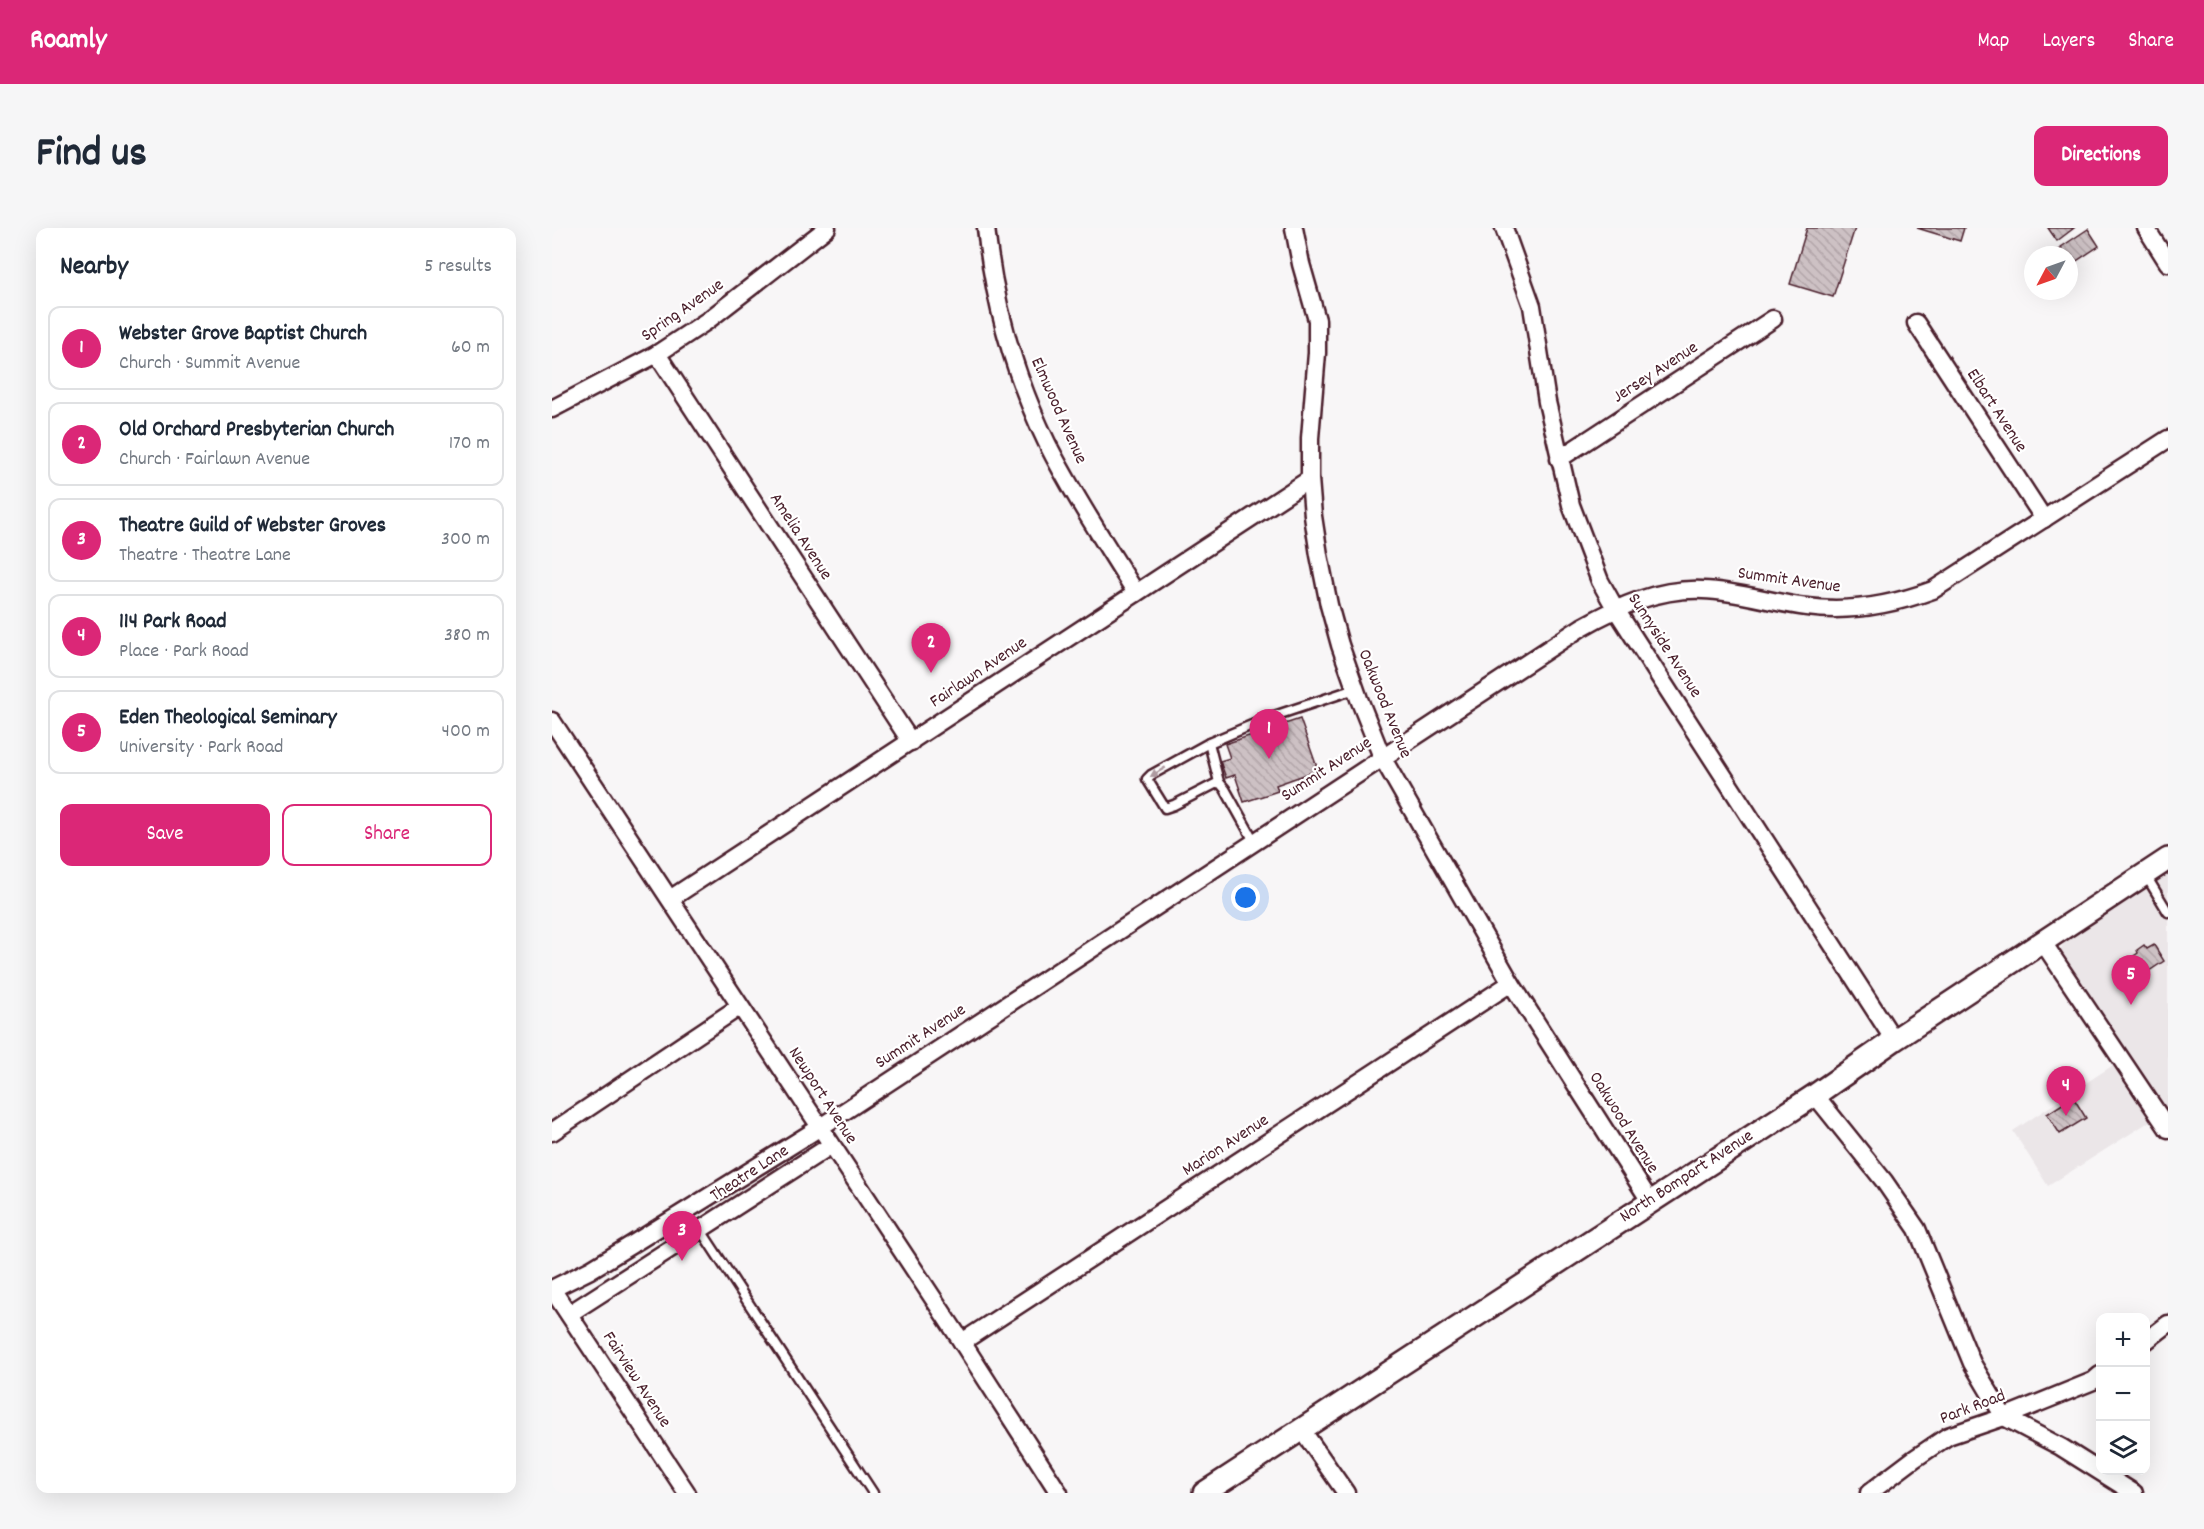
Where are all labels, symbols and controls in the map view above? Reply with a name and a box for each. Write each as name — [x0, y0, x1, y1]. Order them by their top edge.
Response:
text: Roamly — [30, 22, 106, 62]
text: Map — [1978, 27, 2009, 57]
text: Layers — [2042, 27, 2095, 57]
text: Share — [2128, 27, 2174, 57]
text: Find us — [36, 126, 147, 186]
button: Directions — [2034, 126, 2168, 186]
north arrow — [2024, 246, 2078, 300]
text: Nearby — [60, 249, 128, 286]
text: 5 results — [424, 253, 492, 281]
street label: Spring Avenue — [637, 273, 729, 349]
text: Webster Grove Baptist Church — [119, 319, 367, 350]
text: 1 — [79, 334, 84, 362]
text: 60 m — [451, 334, 490, 362]
street label: Jersey Avenue — [1608, 336, 1704, 410]
text: Church · Summit Avenue — [119, 350, 300, 378]
street label: Elmwood Avenue — [1023, 354, 1093, 468]
street label: Elbart Avenue — [1960, 364, 2032, 458]
text: Old Orchard Presbyterian Church — [119, 415, 394, 446]
text: 2 — [77, 430, 86, 458]
text: 170 m — [449, 430, 490, 458]
text: Church · Fairlawn Avenue — [119, 446, 310, 474]
street label: Amelia Avenue — [762, 488, 838, 586]
text: Theatre Guild of Webster Groves — [119, 511, 386, 542]
text: 3 — [77, 526, 86, 554]
text: 300 m — [441, 526, 490, 554]
text: Theatre · Theatre Lane — [119, 542, 291, 570]
street label: Summit Avenue — [1736, 561, 1842, 601]
street label: Sunnyside Avenue — [1621, 589, 1707, 703]
text: 114 Park Road — [119, 607, 226, 638]
text: 4 — [77, 622, 86, 650]
text: 380 m — [444, 622, 490, 650]
pin: 2 — [912, 624, 950, 673]
street label: Fairlawn Avenue — [925, 631, 1033, 715]
text: Place · Park Road — [119, 638, 249, 666]
street label: Oakwood Avenue — [1351, 646, 1417, 762]
text: Eden Theological Seminary — [119, 703, 337, 734]
pin: 1 — [1250, 710, 1288, 759]
text: 5 — [77, 718, 86, 746]
text: 400 m — [442, 718, 490, 746]
street label: Summit Avenue — [1277, 731, 1377, 809]
text: University · Park Road — [119, 734, 283, 762]
one-way arrow — [1150, 766, 1166, 777]
button: Save — [60, 804, 270, 866]
button: Share — [282, 804, 492, 866]
your location — [1231, 883, 1260, 912]
pin: 5 — [2112, 956, 2150, 1005]
street label: Summit Avenue — [871, 998, 971, 1076]
street label: Newport Avenue — [781, 1042, 863, 1150]
pin: 4 — [2046, 1066, 2086, 1116]
street label: Oakwood Avenue — [1582, 1067, 1664, 1179]
street label: Marion Avenue — [1178, 1109, 1274, 1183]
street label: North Bompart Avenue — [1615, 1124, 1759, 1230]
street label: Theatre Lane — [706, 1139, 794, 1209]
pin: 3 — [662, 1212, 702, 1261]
map controls — [2096, 1313, 2150, 1475]
button: + — [2096, 1313, 2150, 1367]
street label: Fairview Avenue — [596, 1327, 677, 1433]
button: − — [2096, 1367, 2150, 1421]
street label: Park Road — [1937, 1384, 2009, 1432]
button: layers — [2096, 1421, 2150, 1475]

